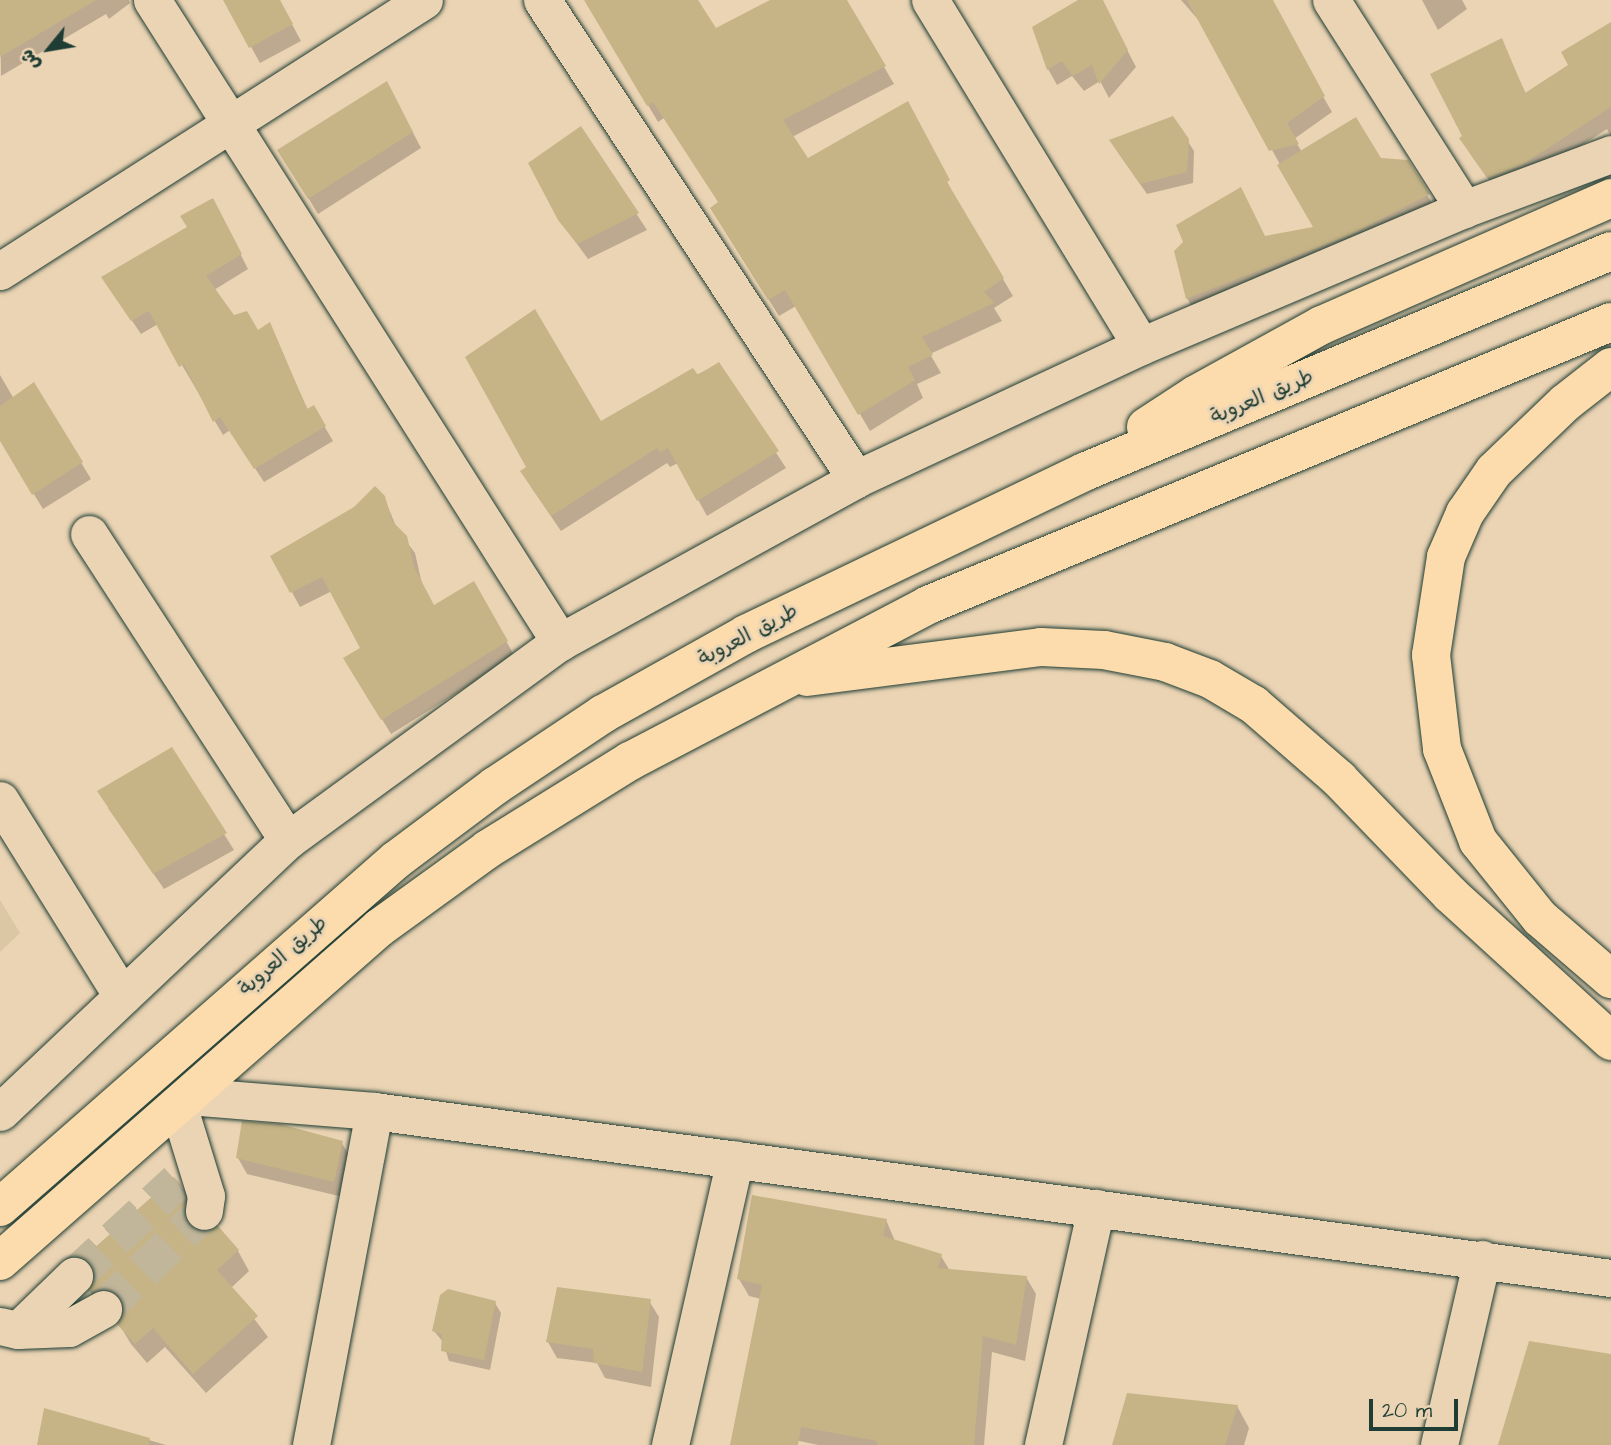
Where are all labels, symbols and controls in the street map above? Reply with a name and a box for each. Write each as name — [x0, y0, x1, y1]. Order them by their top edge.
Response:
north arrow — [14, 14, 84, 84]
text: ش — [13, 44, 47, 76]
street label: طريق العروبة — [1207, 364, 1317, 430]
street label: طريق العروبة — [694, 598, 802, 672]
street label: طريق العروبة — [233, 911, 333, 1001]
scale bar — [1373, 1386, 1462, 1430]
text: 20 m — [1382, 1396, 1432, 1425]

